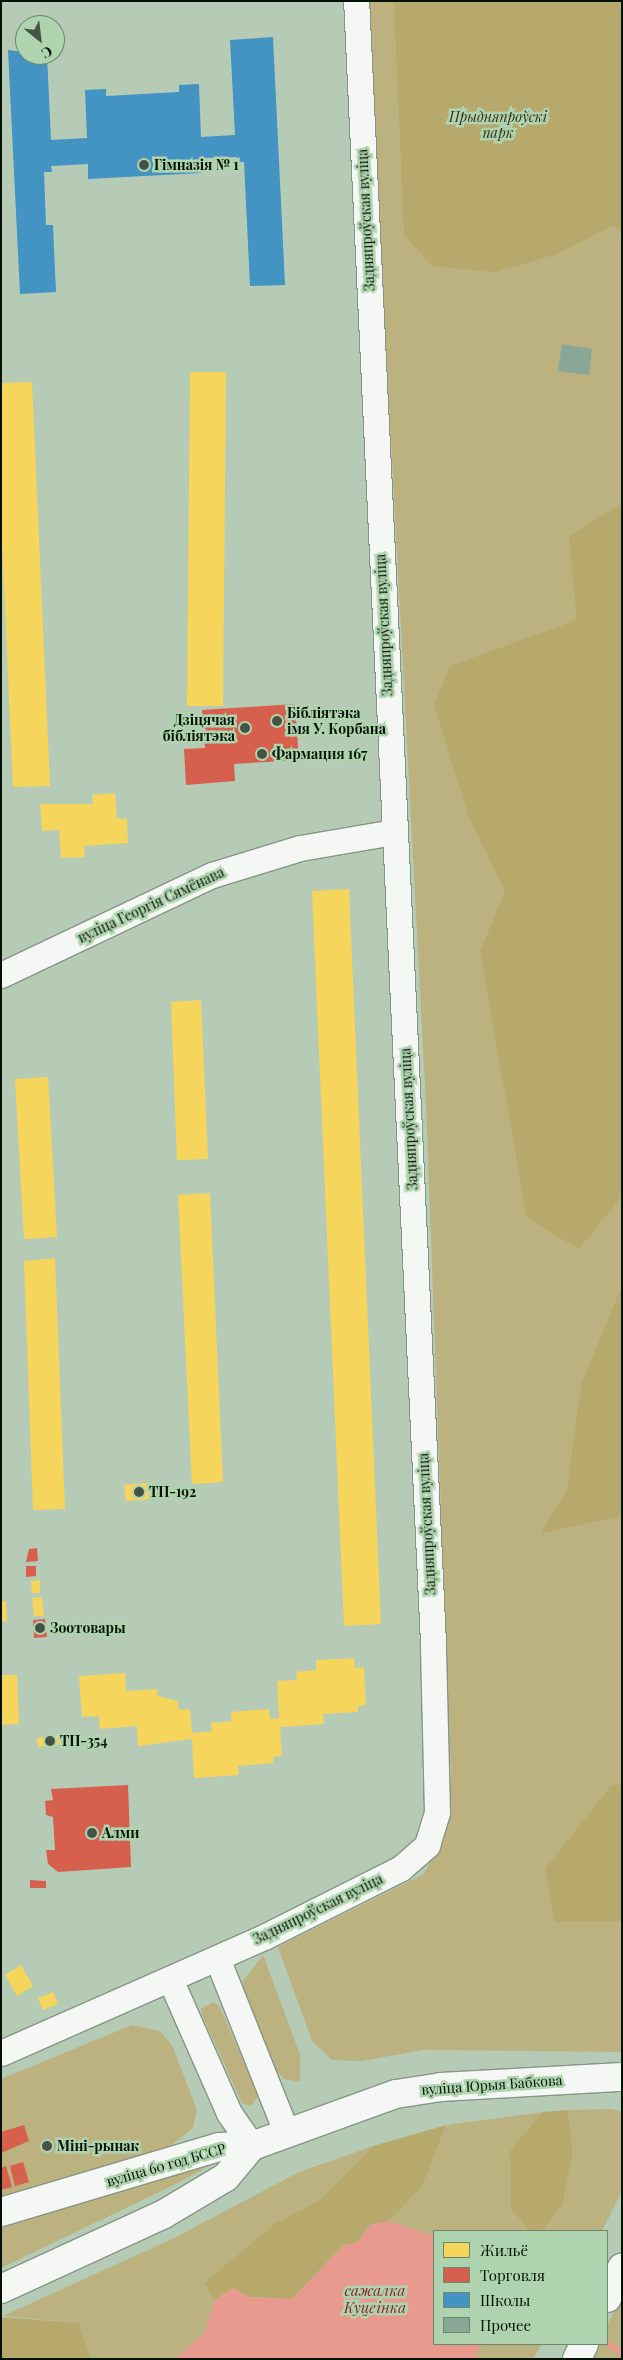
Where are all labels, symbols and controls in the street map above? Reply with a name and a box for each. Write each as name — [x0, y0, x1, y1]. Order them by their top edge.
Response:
north arrow — [15, 15, 65, 65]
text: С — [38, 42, 56, 63]
park label: Прыдняпроўскі парк — [449, 109, 547, 142]
street label: Задняпроўская вуліца — [354, 149, 378, 291]
place label: Гімназія № 1 — [154, 157, 239, 173]
marker: Гімназія № 1 — [138, 159, 150, 171]
street label: Задняпроўская вуліца — [372, 554, 396, 696]
place label: Бібліятэка імя У. Корбана — [287, 705, 386, 738]
place label: Дзіцячая бібліятэка — [162, 712, 235, 744]
marker: Бібліятэка імя У. Корбана — [271, 715, 283, 727]
marker: Дзіцячая бібліятэка — [239, 722, 251, 734]
place label: Фармация 167 — [272, 746, 367, 762]
marker: Фармация 167 — [256, 748, 268, 760]
street label: вуліца Георгія Сямёнава — [75, 864, 227, 946]
street label: Задняпроўская вуліца — [397, 1048, 421, 1190]
street label: Задняпроўская вуліца — [415, 1453, 439, 1595]
place label: ТП-192 — [149, 1484, 196, 1500]
marker: ТП-192 — [133, 1486, 145, 1498]
place label: Зоотовары — [50, 1620, 126, 1636]
marker: Зоотовары — [34, 1622, 46, 1634]
place label: ТП-354 — [60, 1733, 108, 1749]
marker: ТП-354 — [44, 1735, 56, 1747]
place label: Алми — [102, 1825, 139, 1841]
marker: Алми — [86, 1827, 98, 1839]
street label: Задняпроўская вуліца — [250, 1870, 386, 1948]
street label: вуліца Юрыя Бабкова — [421, 2072, 563, 2098]
place label: Міні-рынак — [57, 2138, 139, 2154]
marker: Міні-рынак — [41, 2140, 53, 2152]
street label: вуліца 60 год БССР — [104, 2140, 228, 2190]
legend — [433, 2230, 608, 2345]
text: Жильё — [480, 2240, 528, 2260]
text: Торговля — [480, 2265, 545, 2285]
water label: сажалка Куцеінка — [344, 2281, 406, 2316]
text: Школы — [480, 2290, 530, 2310]
text: Прочее — [480, 2315, 531, 2335]

